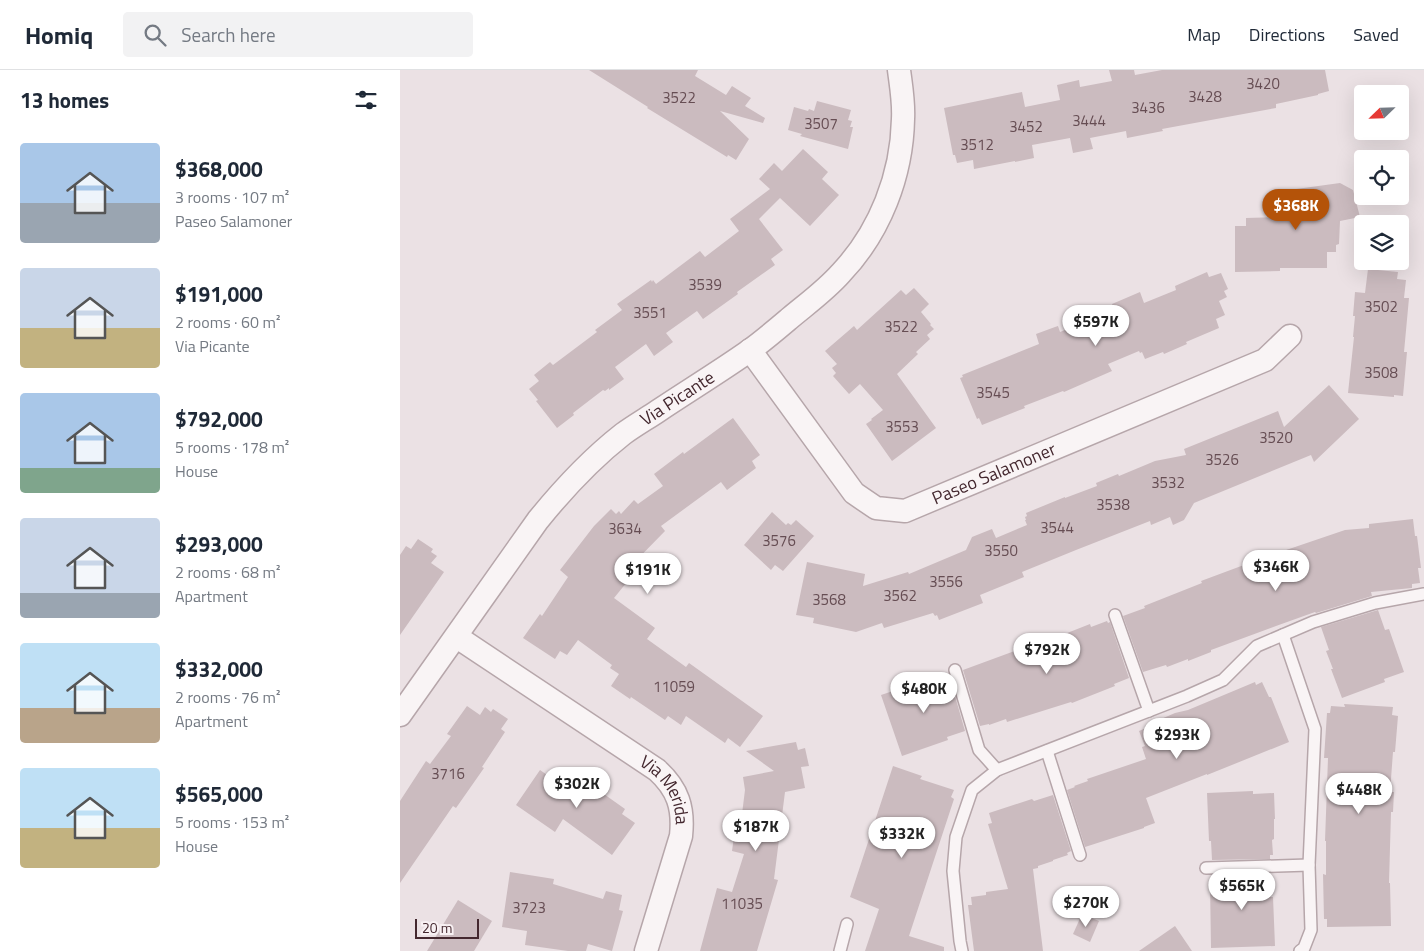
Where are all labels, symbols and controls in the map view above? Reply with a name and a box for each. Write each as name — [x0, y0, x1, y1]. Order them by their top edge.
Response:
search box — [123, 12, 473, 57]
text: Homiq — [25, 17, 93, 53]
text: Search here — [181, 20, 275, 49]
icon: search — [141, 21, 169, 49]
text: Map — [1187, 21, 1221, 48]
text: Directions — [1249, 21, 1325, 48]
text: Saved — [1353, 21, 1399, 48]
house number: 3420 — [1246, 72, 1280, 95]
text: 13 homes — [20, 84, 109, 116]
house number: 3428 — [1188, 85, 1222, 108]
north arrow — [1354, 85, 1409, 140]
map controls — [1354, 85, 1409, 270]
icon: filters — [352, 86, 380, 114]
house number: 3522 — [662, 86, 696, 109]
house number: 3436 — [1131, 96, 1165, 119]
house number: 3444 — [1072, 109, 1106, 132]
house number: 3507 — [804, 112, 838, 135]
house number: 3452 — [1009, 115, 1043, 138]
house number: 3512 — [960, 133, 994, 156]
button: locate — [1354, 150, 1409, 205]
text: $368,000 — [175, 153, 263, 185]
icon: home — [60, 163, 120, 223]
text: 3 rooms · 107 m² — [175, 185, 289, 209]
pin: $368K — [1261, 189, 1331, 231]
text: $368K — [1273, 193, 1319, 217]
text: Paseo Salamoner — [175, 209, 292, 233]
button: layers — [1354, 215, 1409, 270]
house number: 3539 — [688, 273, 722, 296]
text: $191,000 — [175, 278, 263, 310]
icon: home — [60, 288, 120, 348]
house number: 3502 — [1364, 295, 1398, 318]
house number: 3551 — [633, 301, 667, 324]
pin: $597K — [1061, 304, 1131, 347]
text: $597K — [1073, 309, 1119, 333]
text: 2 rooms · 60 m² — [175, 310, 280, 334]
house number: 3522 — [884, 315, 918, 338]
text: Via Picante — [175, 334, 250, 358]
house number: 3508 — [1364, 361, 1398, 384]
street label: Via Picante — [634, 364, 720, 432]
house number: 3545 — [976, 381, 1010, 404]
text: $792,000 — [175, 403, 263, 435]
icon: home — [60, 413, 120, 473]
house number: 3553 — [885, 415, 919, 438]
house number: 3520 — [1259, 426, 1293, 449]
text: 5 rooms · 178 m² — [175, 435, 289, 459]
street label: Paseo Salamoner — [928, 435, 1060, 511]
house number: 3526 — [1205, 448, 1239, 471]
text: House — [175, 459, 218, 483]
house number: 3532 — [1151, 471, 1185, 494]
house number: 3538 — [1096, 493, 1130, 516]
house number: 3544 — [1040, 516, 1074, 539]
house number: 3634 — [608, 517, 642, 540]
text: $293,000 — [175, 528, 263, 560]
house number: 3576 — [762, 529, 796, 552]
icon: home — [60, 538, 120, 598]
house number: 3550 — [984, 539, 1018, 562]
pin: $346K — [1241, 550, 1311, 592]
pin: $191K — [613, 552, 683, 595]
text: $346K — [1253, 554, 1299, 578]
text: $191K — [625, 557, 671, 581]
text: 2 rooms · 68 m² — [175, 560, 280, 584]
house number: 3556 — [929, 570, 963, 593]
text: Apartment — [175, 584, 248, 608]
house number: 3562 — [883, 584, 917, 607]
house number: 3568 — [812, 588, 846, 611]
pin: $792K — [1012, 632, 1082, 675]
text: $792K — [1024, 637, 1070, 661]
text: $332,000 — [175, 653, 263, 685]
icon: home — [60, 663, 120, 723]
pin: $480K — [889, 672, 959, 714]
house number: 11059 — [653, 675, 695, 698]
text: $480K — [901, 676, 947, 700]
text: 2 rooms · 76 m² — [175, 685, 280, 709]
text: Apartment — [175, 709, 248, 733]
pin: $293K — [1142, 718, 1212, 760]
text: $293K — [1154, 722, 1200, 746]
street label: Via Merida — [635, 748, 696, 825]
house number: 3716 — [431, 762, 465, 785]
pin: $302K — [542, 766, 612, 809]
text: $302K — [554, 771, 600, 795]
pin: $448K — [1324, 772, 1394, 815]
text: $448K — [1336, 777, 1382, 801]
text: $565,000 — [175, 778, 263, 810]
icon: home — [60, 788, 120, 848]
text: 5 rooms · 153 m² — [175, 810, 289, 834]
pin: $187K — [721, 810, 791, 852]
text: $187K — [733, 814, 779, 838]
pin: $332K — [867, 816, 937, 859]
text: $332K — [879, 821, 925, 845]
text: House — [175, 834, 218, 858]
pin: $565K — [1207, 868, 1277, 911]
text: $565K — [1219, 873, 1265, 897]
pin: $270K — [1051, 886, 1121, 928]
text: $270K — [1063, 890, 1109, 914]
house number: 11035 — [721, 892, 763, 915]
house number: 3723 — [512, 896, 546, 919]
scale bar — [415, 916, 479, 939]
text: 20 m — [422, 917, 452, 938]

